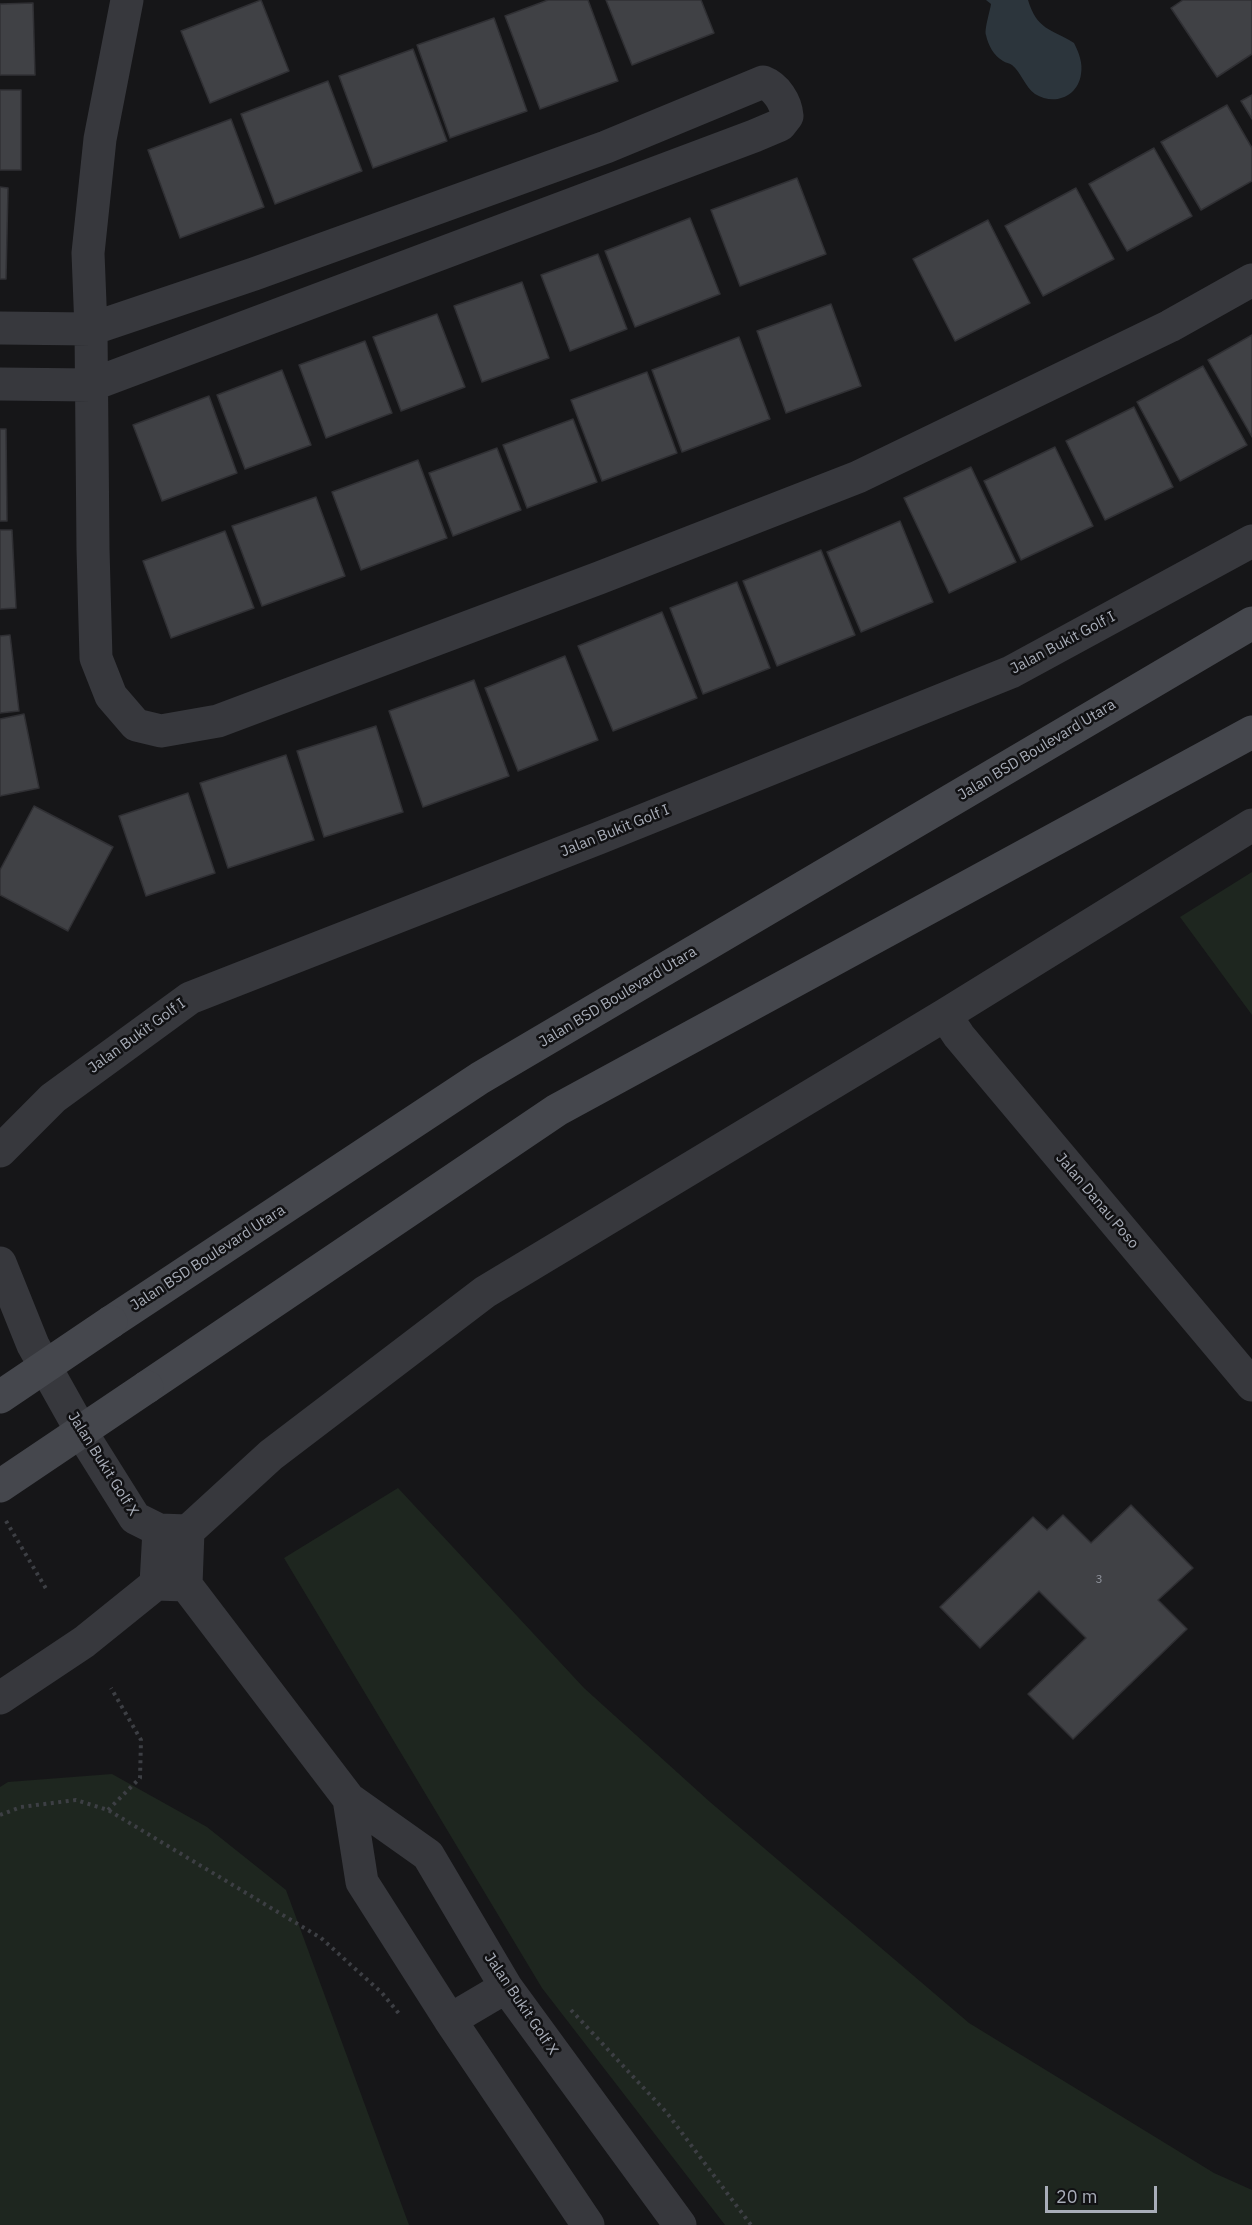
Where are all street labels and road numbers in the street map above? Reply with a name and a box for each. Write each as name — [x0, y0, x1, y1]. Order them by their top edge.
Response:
street label: Jalan Bukit Golf I — [1008, 608, 1118, 678]
street label: Jalan BSD Boulevard Utara — [955, 696, 1119, 804]
street label: Jalan Bukit Golf I — [558, 801, 672, 861]
street label: Jalan BSD Boulevard Utara — [536, 943, 700, 1051]
street label: Jalan Bukit Golf I — [85, 995, 189, 1077]
street label: Jalan Danau Poso — [1052, 1149, 1142, 1253]
street label: Jalan BSD Boulevard Utara — [127, 1201, 289, 1315]
street label: Jalan Bukit Golf X — [64, 1409, 142, 1519]
street label: Jalan Bukit Golf X — [480, 1950, 562, 2058]

